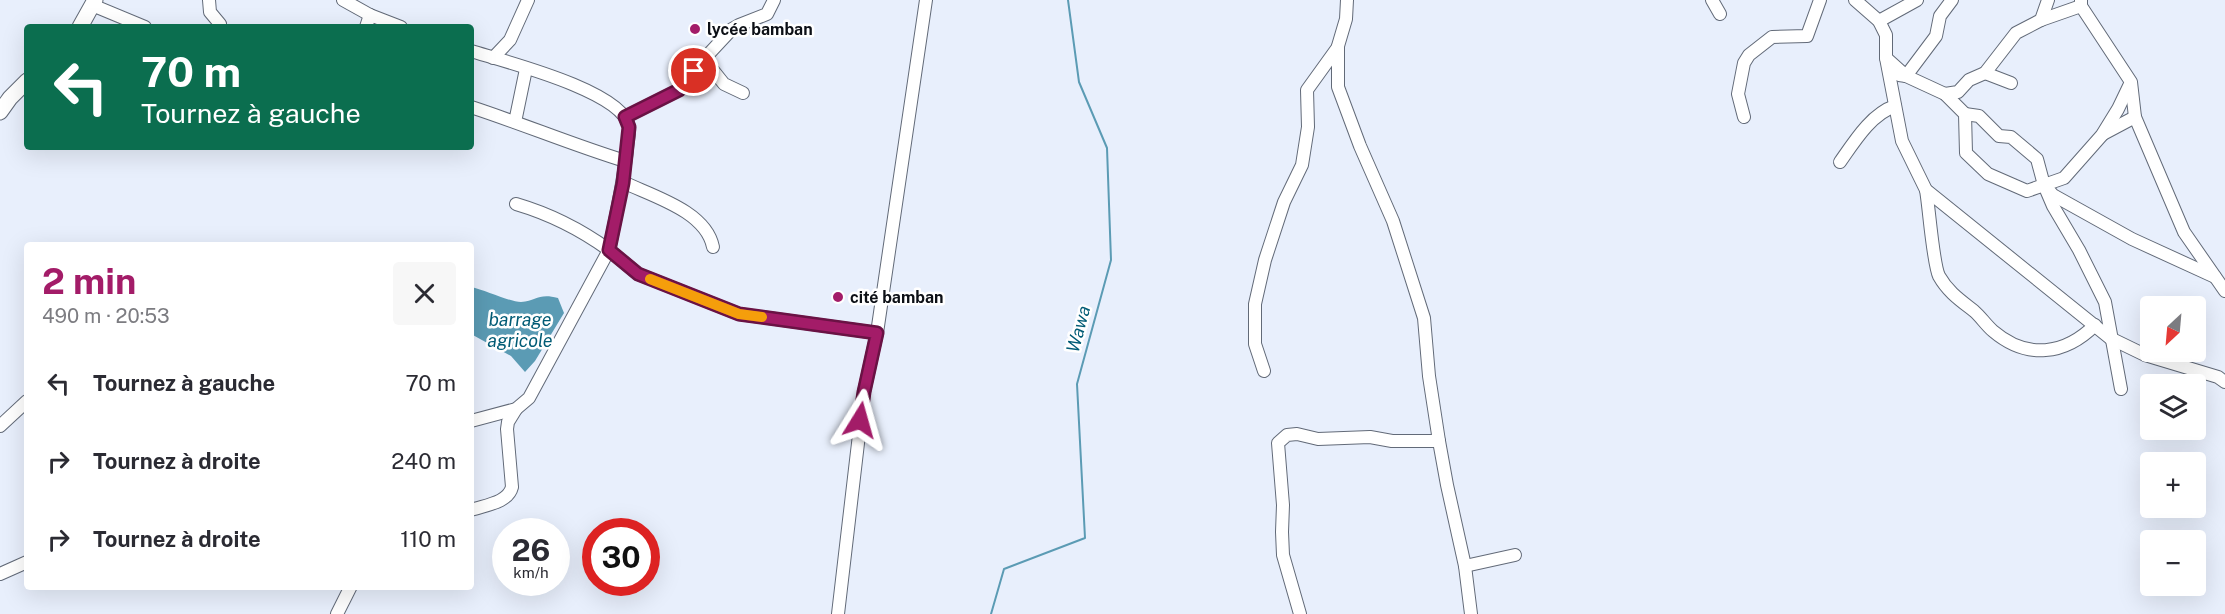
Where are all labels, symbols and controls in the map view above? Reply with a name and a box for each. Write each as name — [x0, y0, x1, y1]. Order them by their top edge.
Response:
place label: lycée bamban — [707, 20, 813, 39]
marker: lycée bamban — [688, 22, 702, 36]
pin — [668, 45, 719, 96]
text: 70 m — [141, 47, 241, 96]
icon: left — [42, 48, 120, 126]
icon: arrive — [677, 54, 710, 87]
text: Tournez à gauche — [141, 97, 361, 129]
text: 2 min — [42, 260, 136, 302]
button: close — [393, 262, 456, 325]
place label: cité bamban — [850, 288, 943, 307]
marker: cité bamban — [831, 290, 845, 304]
north arrow — [2140, 296, 2206, 362]
map controls — [2140, 296, 2206, 596]
water label: Wawa — [1062, 303, 1094, 355]
text: 490 m · 20:53 — [42, 304, 170, 328]
water label: barrage agricole — [487, 309, 553, 351]
icon: left — [42, 367, 75, 400]
text: Tournez à gauche — [93, 370, 275, 396]
text: 70 m — [405, 370, 456, 396]
button: layers — [2140, 374, 2206, 440]
position arrow — [828, 388, 892, 452]
icon: right — [42, 445, 75, 478]
text: Tournez à droite — [93, 448, 261, 474]
text: 240 m — [391, 448, 456, 474]
button: + — [2140, 452, 2206, 518]
speed limit sign: 30 — [582, 518, 660, 596]
icon: right — [42, 523, 75, 556]
text: Tournez à droite — [93, 526, 261, 552]
text: 110 m — [400, 526, 456, 552]
button: − — [2140, 530, 2206, 596]
text: 26 — [512, 532, 550, 568]
text: km/h — [513, 564, 549, 581]

